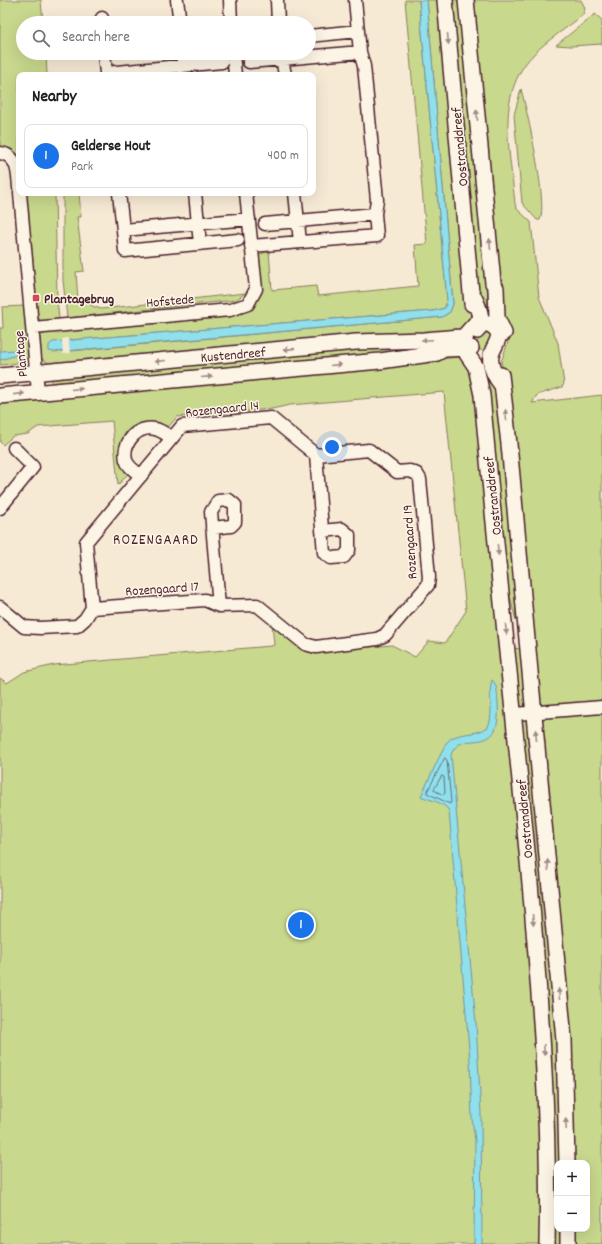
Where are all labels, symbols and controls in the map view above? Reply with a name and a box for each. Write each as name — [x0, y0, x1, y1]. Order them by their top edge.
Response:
search box — [16, 16, 316, 60]
icon: search — [30, 27, 52, 49]
text: Search here — [62, 27, 130, 49]
one-way arrow — [445, 33, 452, 45]
text: Nearby — [32, 86, 76, 110]
street label: Oostranddreef — [447, 105, 474, 187]
one-way arrow — [474, 109, 481, 121]
text: Gelderse Hout — [71, 136, 151, 158]
text: 1 — [45, 147, 47, 166]
text: 400 m — [268, 147, 299, 166]
text: Park — [71, 158, 93, 177]
one-way arrow — [486, 238, 493, 250]
place label: Plantagebrug — [44, 290, 114, 310]
street label: Hofstede — [145, 290, 195, 314]
marker: Plantagebrug — [31, 293, 41, 303]
street label: Plantage — [10, 330, 34, 378]
one-way arrow — [421, 337, 433, 344]
street label: Kustendreef — [200, 343, 268, 369]
one-way arrow — [283, 345, 295, 352]
one-way arrow — [154, 358, 166, 364]
one-way arrow — [330, 362, 342, 368]
one-way arrow — [201, 374, 213, 380]
one-way arrow — [71, 385, 83, 392]
one-way arrow — [13, 391, 25, 398]
street label: Rozengaard 14 — [184, 396, 260, 424]
one-way arrow — [503, 409, 509, 421]
your location — [322, 437, 342, 457]
street label: Oostranddreef — [480, 454, 508, 536]
street label: Rozengaard 19 — [398, 504, 424, 580]
district label: ROZENGAARD — [113, 530, 199, 552]
one-way arrow — [494, 544, 501, 556]
street label: Rozengaard 17 — [125, 577, 200, 603]
one-way arrow — [503, 623, 509, 635]
one-way arrow — [533, 729, 539, 741]
street label: Oostranddreef — [512, 777, 539, 859]
one-way arrow — [544, 859, 551, 871]
pin: 1 — [288, 910, 314, 940]
one-way arrow — [530, 914, 537, 926]
one-way arrow — [556, 988, 563, 1000]
one-way arrow — [541, 1044, 547, 1057]
one-way arrow — [563, 1117, 569, 1130]
map controls — [554, 1160, 590, 1232]
button: + — [554, 1160, 590, 1196]
button: − — [554, 1196, 590, 1232]

